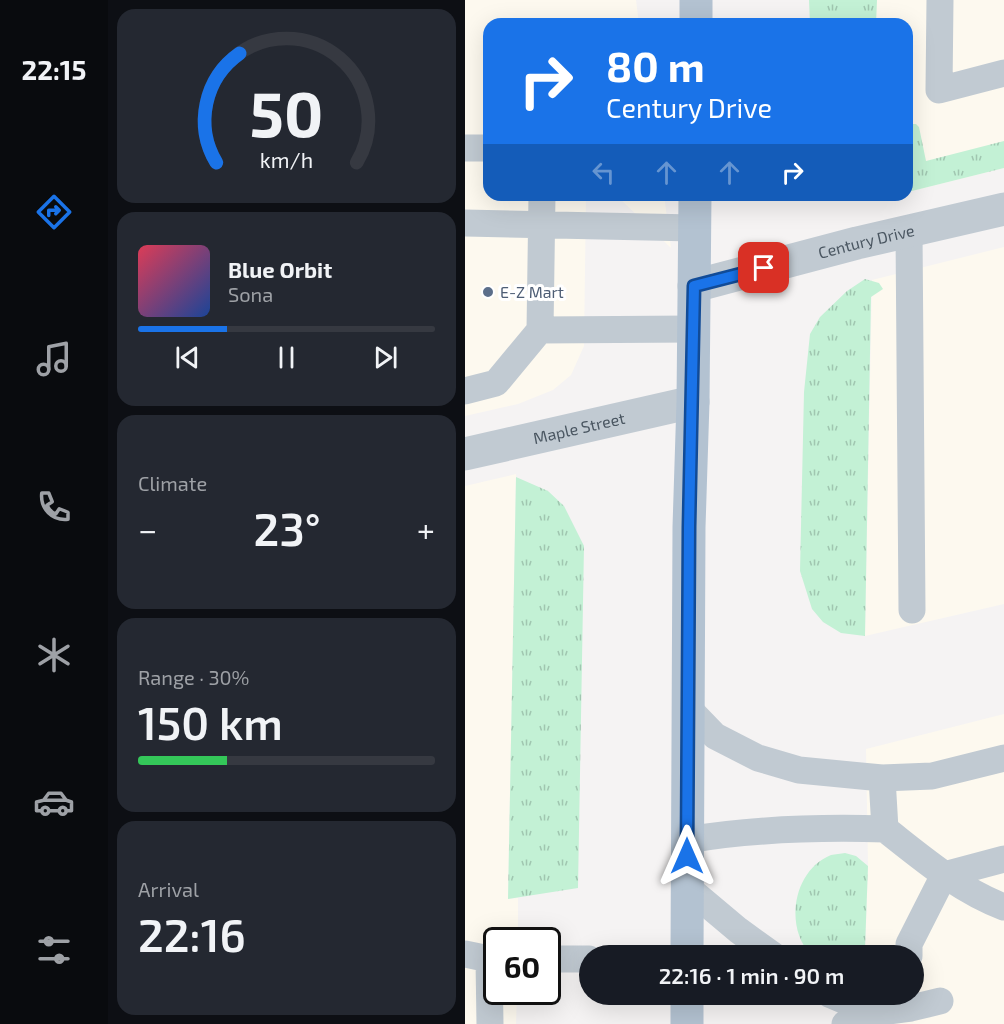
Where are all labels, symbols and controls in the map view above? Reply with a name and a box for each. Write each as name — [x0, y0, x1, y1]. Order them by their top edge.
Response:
text: 80 m — [606, 40, 705, 90]
icon: right — [507, 42, 585, 120]
text: 22:15 — [22, 53, 86, 85]
text: 50 — [250, 75, 323, 150]
text: Century Drive — [606, 91, 772, 123]
text: km/h — [260, 147, 313, 172]
icon: left — [587, 156, 620, 189]
icon: ahead — [650, 156, 683, 189]
icon: ahead — [713, 156, 746, 189]
icon: right — [776, 156, 809, 189]
icon: directions — [33, 191, 75, 233]
street label: Century Drive — [816, 220, 916, 262]
pin — [738, 242, 789, 293]
icon: arrive — [747, 251, 780, 284]
text: Blue Orbit — [228, 256, 332, 282]
text: Sona — [228, 282, 273, 306]
place label: E-Z Mart — [500, 282, 564, 301]
marker: E-Z Mart — [481, 285, 495, 299]
icon: music — [33, 338, 75, 380]
icon: previous — [171, 341, 204, 374]
icon: pause — [270, 341, 303, 374]
icon: next — [369, 341, 402, 374]
street label: Maple Street — [531, 408, 627, 447]
text: Climate — [138, 471, 207, 495]
icon: phone — [33, 486, 75, 528]
text: 23° — [254, 501, 321, 555]
text: − — [138, 509, 157, 549]
text: + — [417, 509, 435, 549]
icon: climate — [33, 634, 75, 676]
text: Range · 30% — [138, 665, 249, 689]
text: 150 km — [138, 695, 283, 749]
icon: car — [33, 781, 75, 823]
position arrow — [655, 824, 719, 888]
text: Arrival — [138, 877, 199, 901]
text: 22:16 — [138, 907, 246, 961]
speed limit sign: 60 — [483, 927, 561, 1005]
icon: filters — [33, 929, 75, 971]
text: 22:16 · 1 min · 90 m — [659, 962, 844, 988]

